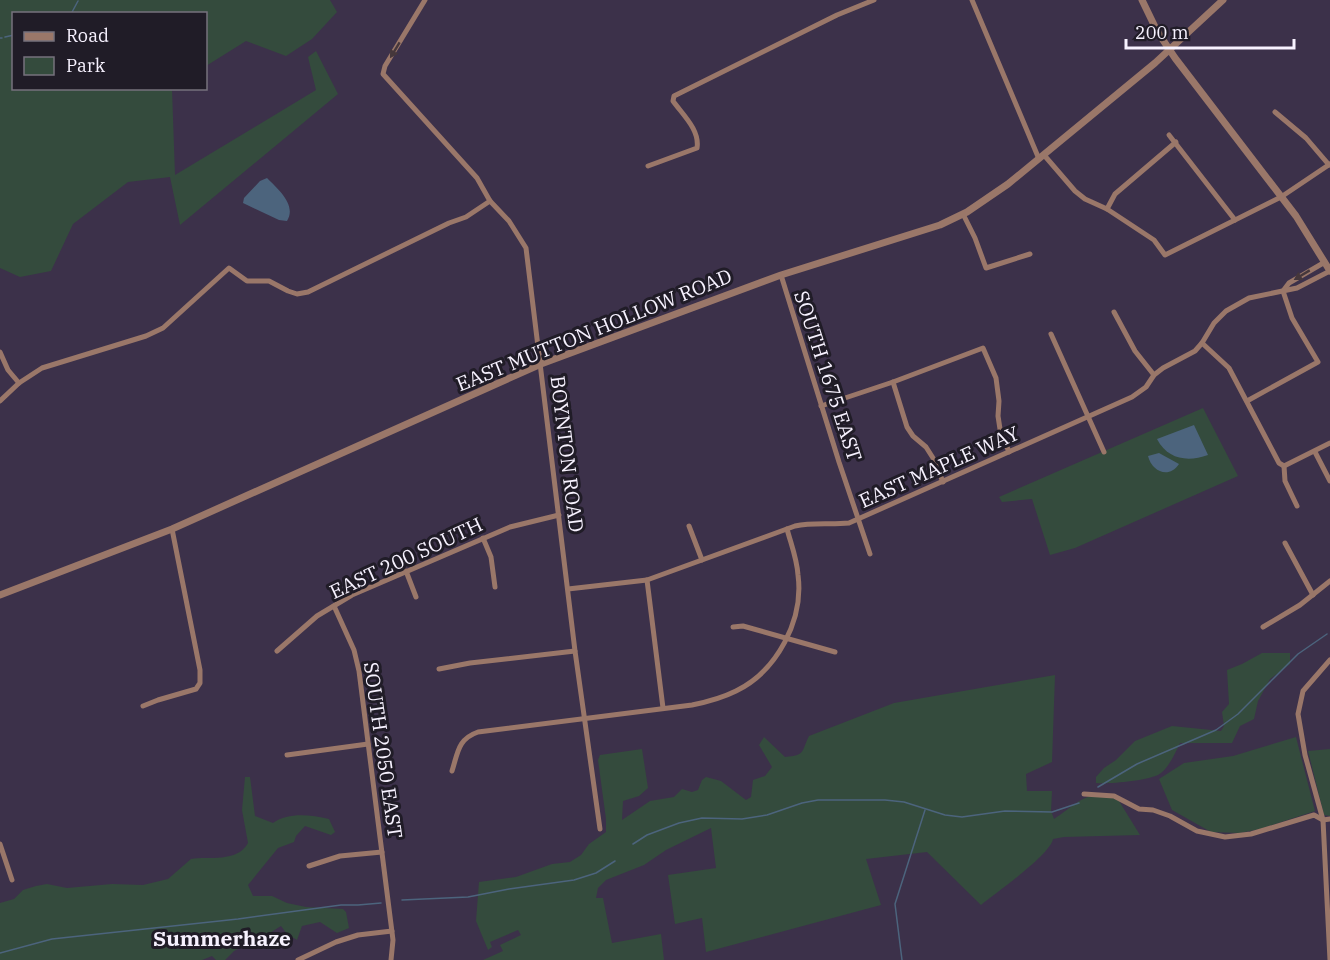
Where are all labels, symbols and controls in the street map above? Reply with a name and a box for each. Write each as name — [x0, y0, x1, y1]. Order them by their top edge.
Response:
legend — [12, 12, 207, 90]
scale bar — [1126, 12, 1294, 50]
text: 200 m — [1135, 21, 1189, 44]
text: Road — [66, 24, 109, 47]
one-way arrow — [389, 42, 400, 58]
text: Park — [66, 54, 106, 77]
street label: EAST MUTTON HOLLOW ROAD — [452, 262, 736, 397]
one-way arrow — [1294, 269, 1310, 280]
street label: SOUTH 1675 EAST — [788, 287, 869, 465]
street label: BOYNTON ROAD — [544, 374, 591, 534]
street label: EAST MAPLE WAY — [854, 419, 1023, 514]
street label: EAST 200 SOUTH — [325, 510, 487, 605]
street label: SOUTH 2050 EAST — [358, 660, 409, 840]
district label: Summerhaze — [153, 924, 291, 952]

